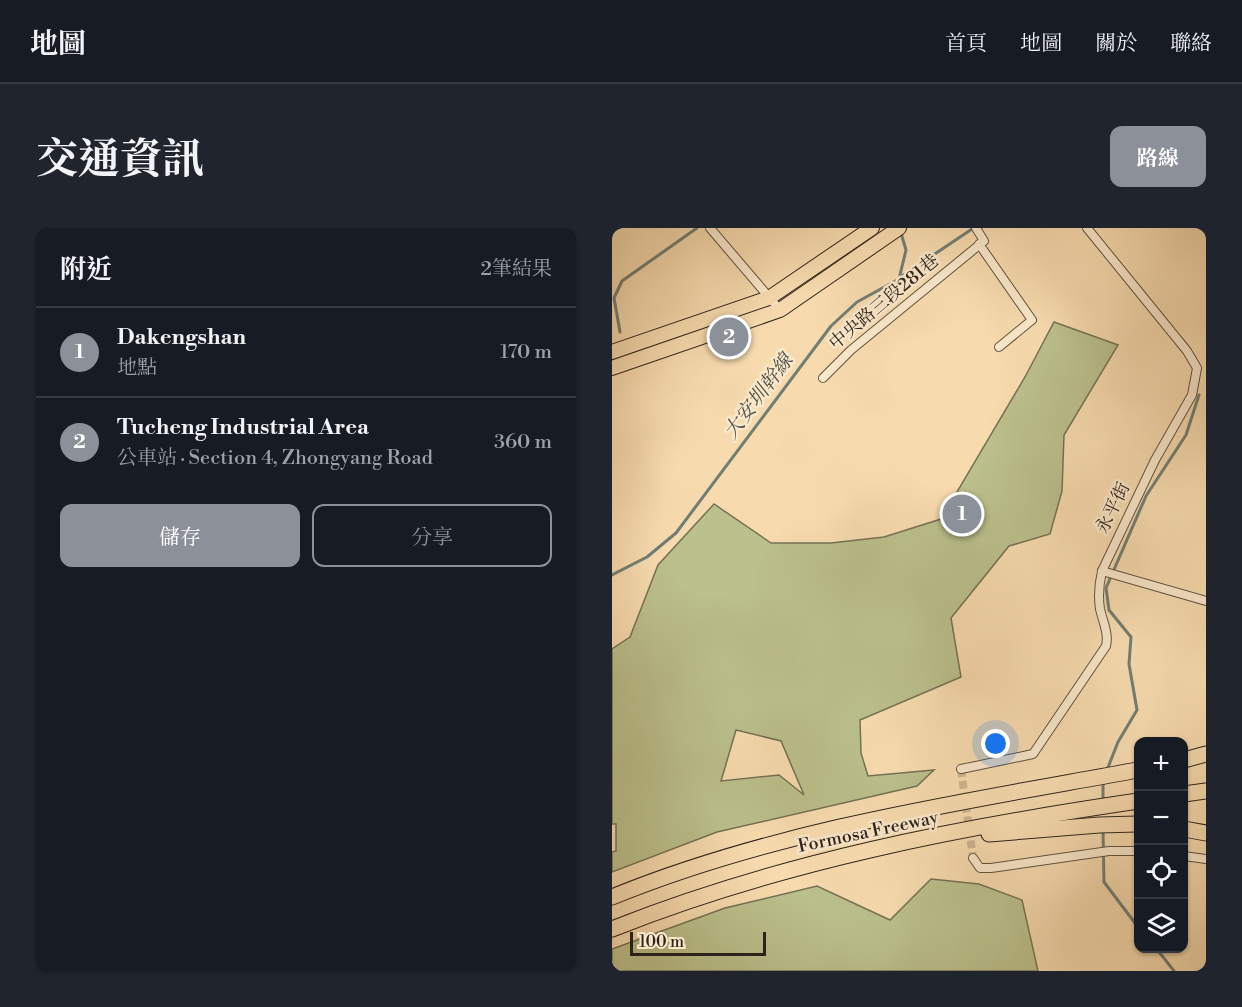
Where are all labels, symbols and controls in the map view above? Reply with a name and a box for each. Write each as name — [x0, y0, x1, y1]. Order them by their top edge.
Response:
text: 地圖 — [30, 27, 86, 62]
text: 首頁 — [945, 31, 987, 57]
text: 地圖 — [1020, 31, 1062, 57]
text: 關於 — [1095, 31, 1137, 57]
text: 聯絡 — [1170, 31, 1212, 57]
button: 路線 — [1110, 126, 1206, 187]
text: 交通資訊 — [36, 134, 204, 187]
street label: 中央路三段281巷 — [824, 249, 944, 355]
text: 附近 — [60, 254, 112, 286]
text: 2筆結果 — [481, 257, 552, 282]
pin: 2 — [710, 314, 748, 360]
text: Dakengshan — [117, 324, 246, 351]
text: 1 — [75, 340, 84, 365]
text: 170 m — [500, 340, 552, 365]
water label: 大安圳幹線 — [719, 348, 800, 444]
text: 地點 — [117, 356, 157, 381]
text: Tucheng Industrial Area — [117, 414, 369, 441]
text: 2 — [73, 430, 86, 455]
text: 360 m — [494, 430, 552, 455]
text: 公車站 · Section 4, Zhongyang Road — [117, 446, 433, 471]
street label: 永平街 — [1091, 479, 1135, 537]
pin: 1 — [942, 492, 982, 536]
button: 儲存 — [60, 504, 300, 567]
button: 分享 — [312, 504, 552, 567]
your location — [981, 729, 1010, 758]
map controls — [1134, 737, 1188, 953]
button: + — [1134, 737, 1188, 791]
button: − — [1134, 791, 1188, 845]
street label: Formosa Freeway — [796, 806, 941, 858]
button: locate — [1134, 845, 1188, 899]
button: layers — [1134, 899, 1188, 953]
scale bar — [630, 929, 766, 956]
text: 100 m — [639, 932, 684, 952]

